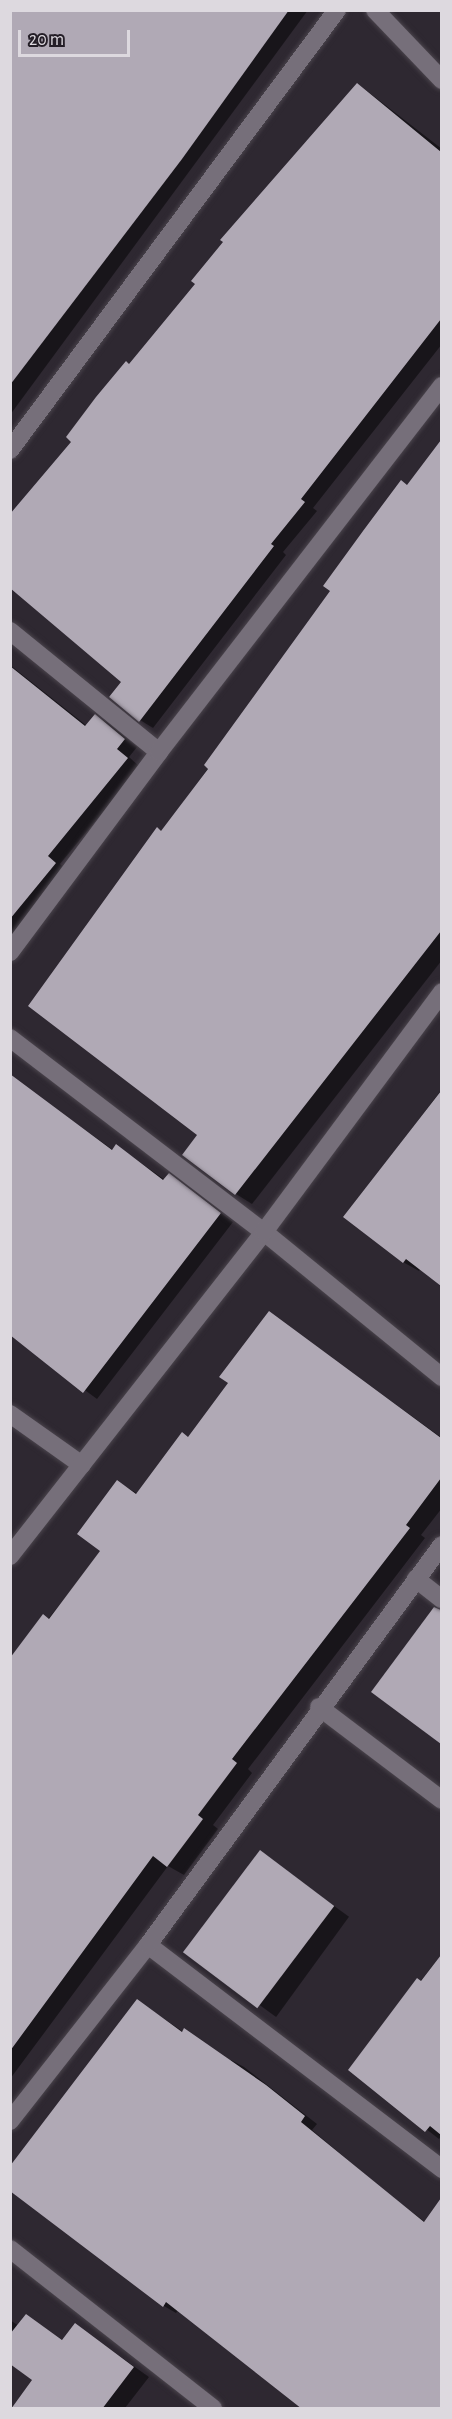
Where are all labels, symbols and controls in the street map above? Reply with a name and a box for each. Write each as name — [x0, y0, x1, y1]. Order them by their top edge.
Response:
scale bar — [21, 18, 134, 56]
text: 20 m — [29, 31, 64, 49]

